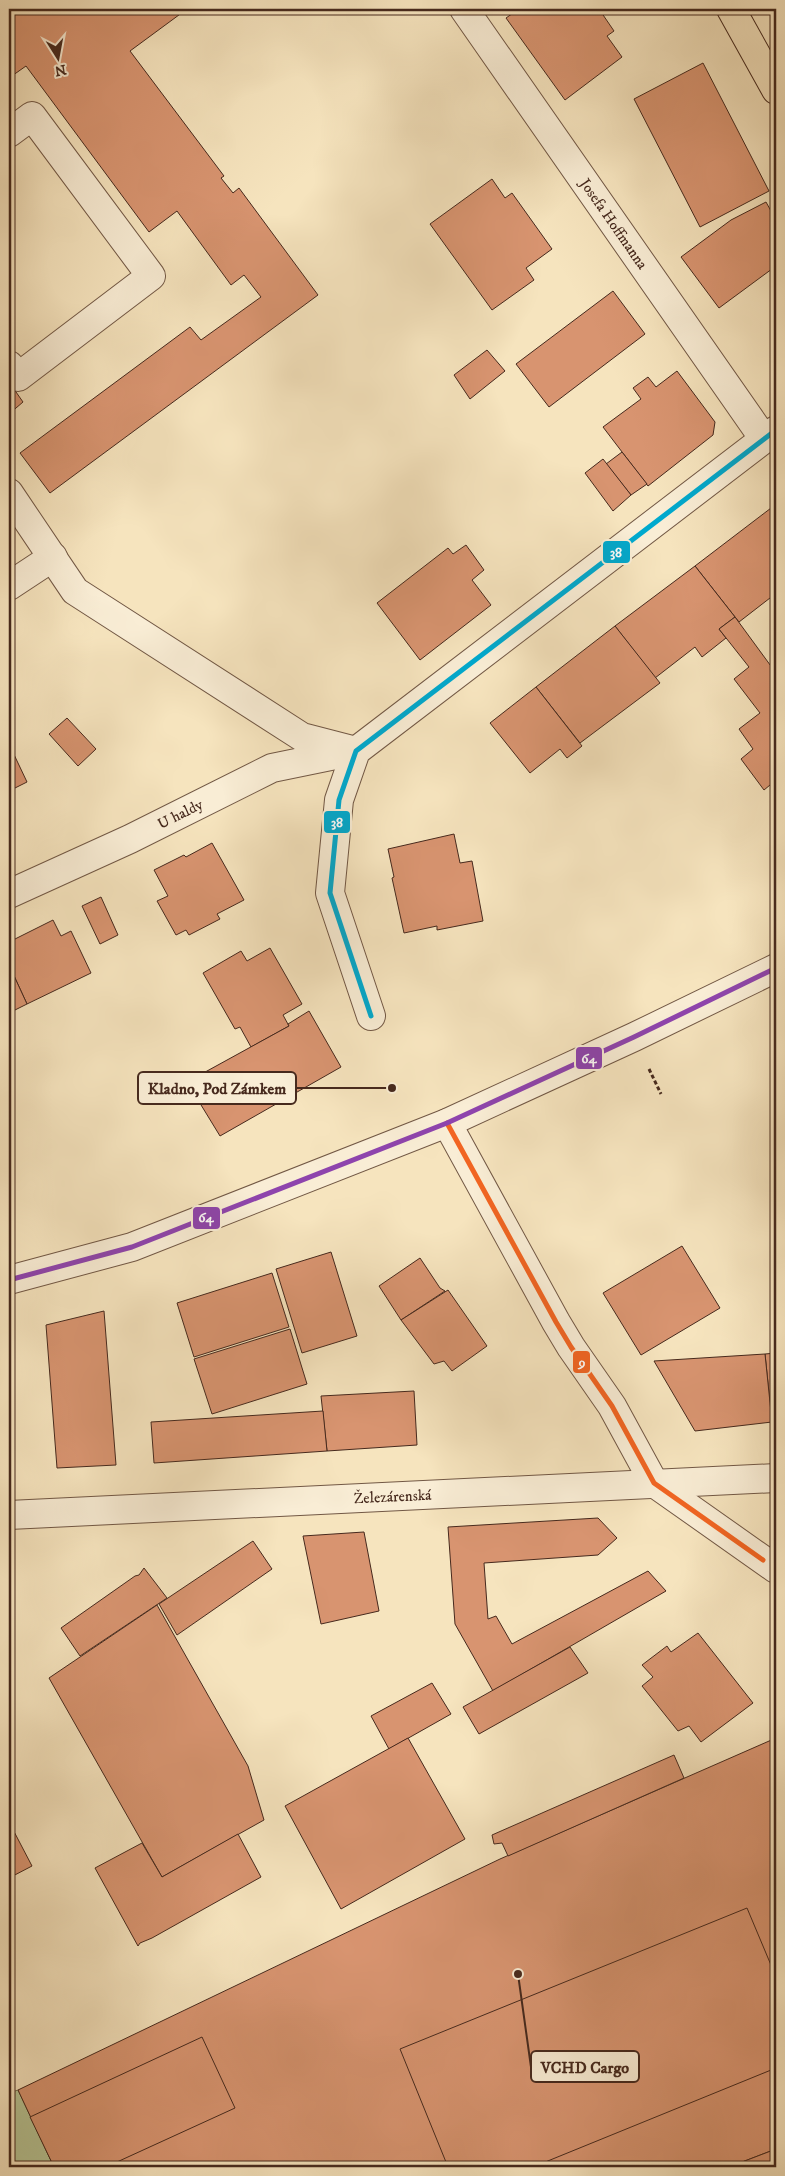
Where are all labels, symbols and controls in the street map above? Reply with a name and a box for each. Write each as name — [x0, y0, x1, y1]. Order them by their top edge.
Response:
north arrow — [32, 32, 82, 82]
text: N — [52, 60, 68, 80]
street label: Josefa Hoffmanna — [575, 173, 652, 273]
line badge: 38 — [602, 540, 631, 564]
text: 38 — [610, 544, 622, 562]
street label: U haldy — [154, 794, 207, 833]
line badge: 38 — [323, 810, 351, 834]
text: 38 — [331, 814, 343, 832]
line badge: 64 — [575, 1046, 603, 1070]
text: 64 — [581, 1050, 598, 1068]
callout: Kladno, Pod Zámkem — [138, 1072, 296, 1104]
text: Kladno, Pod Zámkem — [148, 1079, 286, 1099]
line badge: 64 — [192, 1206, 221, 1230]
text: 64 — [198, 1209, 215, 1227]
line badge: 9 — [572, 1350, 591, 1374]
text: 9 — [578, 1354, 586, 1372]
street label: Železárenská — [353, 1485, 433, 1508]
callout: VCHD Cargo — [531, 2051, 639, 2082]
text: VCHD Cargo — [540, 2058, 629, 2078]

